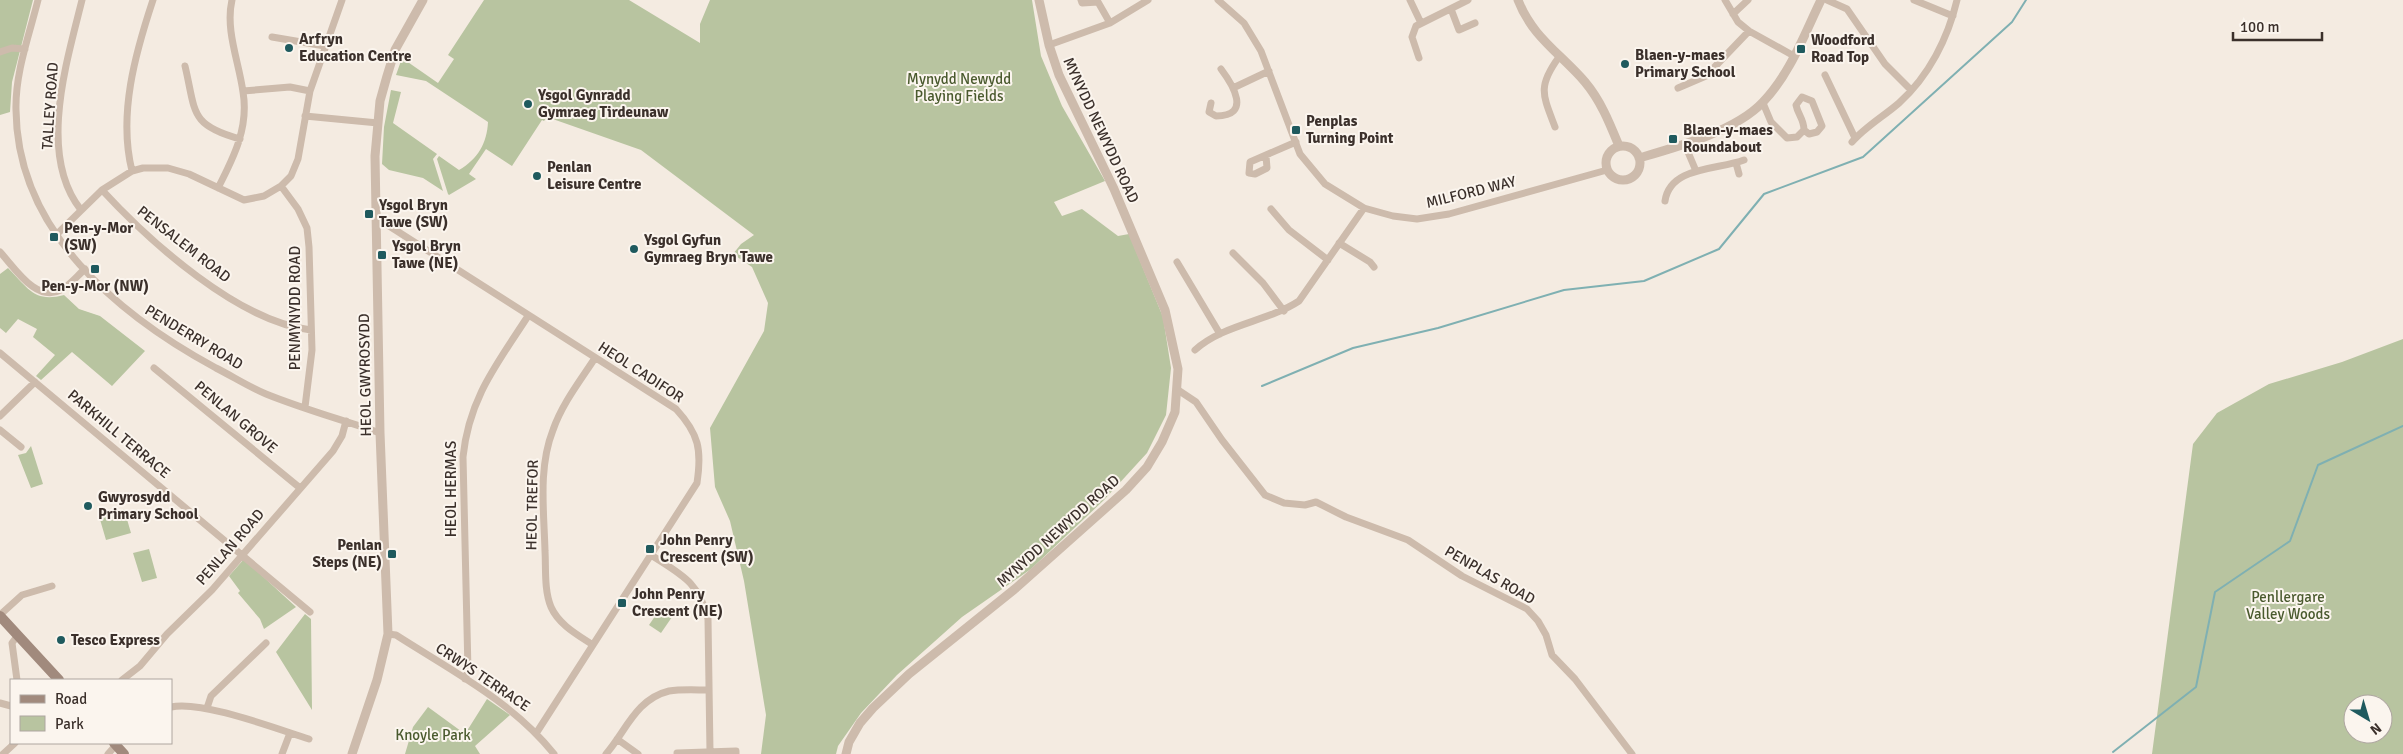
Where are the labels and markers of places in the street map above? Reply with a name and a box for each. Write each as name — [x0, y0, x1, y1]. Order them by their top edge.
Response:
place label: Arfryn Education Centre — [299, 30, 411, 65]
place label: Woodford Road Top — [1811, 31, 1875, 66]
marker: Arfryn Education Centre — [283, 42, 295, 54]
marker: Woodford Road Top — [1795, 43, 1807, 55]
place label: Blaen-y-maes Primary School — [1635, 46, 1736, 81]
marker: Blaen-y-maes Primary School — [1619, 58, 1631, 70]
place label: Ysgol Gynradd Gymraeg Tirdeunaw — [537, 86, 669, 121]
marker: Ysgol Gynradd Gymraeg Tirdeunaw — [522, 98, 534, 110]
place label: Penplas Turning Point — [1306, 112, 1394, 147]
place label: Blaen-y-maes Roundabout — [1683, 121, 1773, 156]
marker: Penplas Turning Point — [1290, 124, 1302, 136]
marker: Blaen-y-maes Roundabout — [1667, 133, 1679, 145]
place label: Penlan Leisure Centre — [547, 158, 642, 193]
marker: Penlan Leisure Centre — [531, 170, 543, 182]
place label: Ysgol Bryn Tawe (SW) — [378, 196, 448, 231]
marker: Ysgol Bryn Tawe (SW) — [363, 208, 375, 220]
place label: Pen-y-Mor (SW) — [64, 219, 133, 254]
marker: Pen-y-Mor (SW) — [48, 231, 60, 243]
place label: Ysgol Gyfun Gymraeg Bryn Tawe — [643, 231, 773, 266]
place label: Ysgol Bryn Tawe (NE) — [391, 237, 461, 272]
marker: Ysgol Gyfun Gymraeg Bryn Tawe — [628, 243, 640, 255]
marker: Ysgol Bryn Tawe (NE) — [376, 249, 388, 261]
marker: Pen-y-Mor (NW) — [89, 263, 101, 275]
place label: Pen-y-Mor (NW) — [41, 277, 149, 295]
place label: Gwyrosydd Primary School — [98, 488, 199, 523]
marker: Gwyrosydd Primary School — [82, 500, 94, 512]
place label: John Penry Crescent (SW) — [660, 531, 754, 566]
place label: Penlan Steps (NE) — [312, 536, 382, 571]
marker: John Penry Crescent (SW) — [644, 543, 656, 555]
marker: Penlan Steps (NE) — [386, 548, 398, 560]
place label: John Penry Crescent (NE) — [632, 585, 723, 620]
marker: John Penry Crescent (NE) — [616, 597, 628, 609]
place label: Tesco Express — [71, 631, 160, 649]
marker: Tesco Express — [55, 634, 67, 646]

